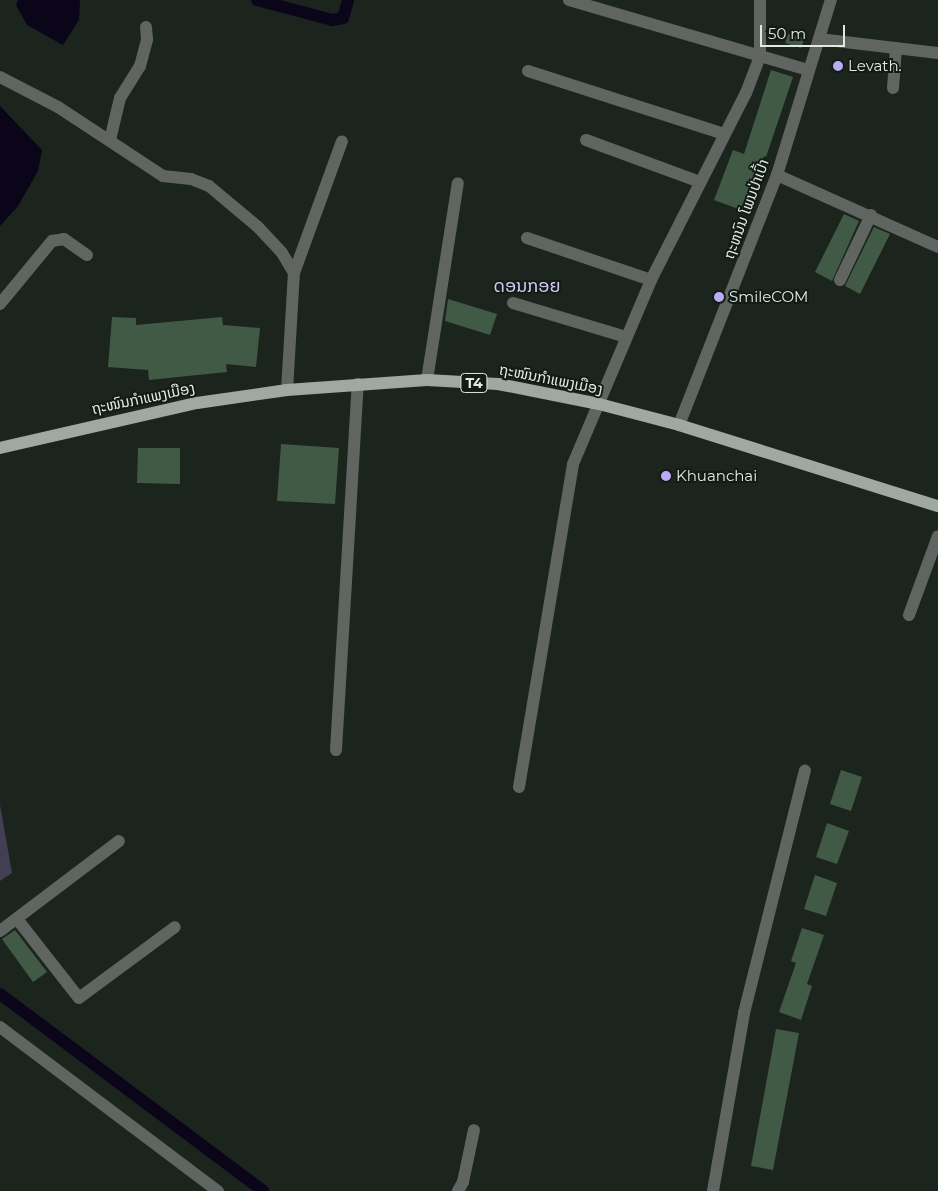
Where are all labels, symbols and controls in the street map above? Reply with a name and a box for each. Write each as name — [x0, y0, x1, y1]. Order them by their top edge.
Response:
scale bar — [763, 15, 848, 47]
text: 50 m — [768, 24, 806, 43]
place label: Levath. — [848, 57, 902, 75]
marker: Levath. — [832, 60, 844, 72]
street label: ຖະຫນົນ ໂພນປ່າເປົ້າ — [720, 157, 772, 261]
district label: ດອນກອຍ — [494, 275, 560, 297]
place label: SmileCOM — [729, 288, 808, 306]
marker: SmileCOM — [713, 291, 725, 303]
street label: ຖະໜົນກຳແພງເມືອງ — [498, 360, 604, 398]
road number: T4 — [460, 372, 488, 394]
street label: ຖະໜົນກຳແພງເມືອງ — [90, 378, 196, 418]
place label: Khuanchai — [676, 467, 757, 485]
marker: Khuanchai — [660, 470, 672, 482]

